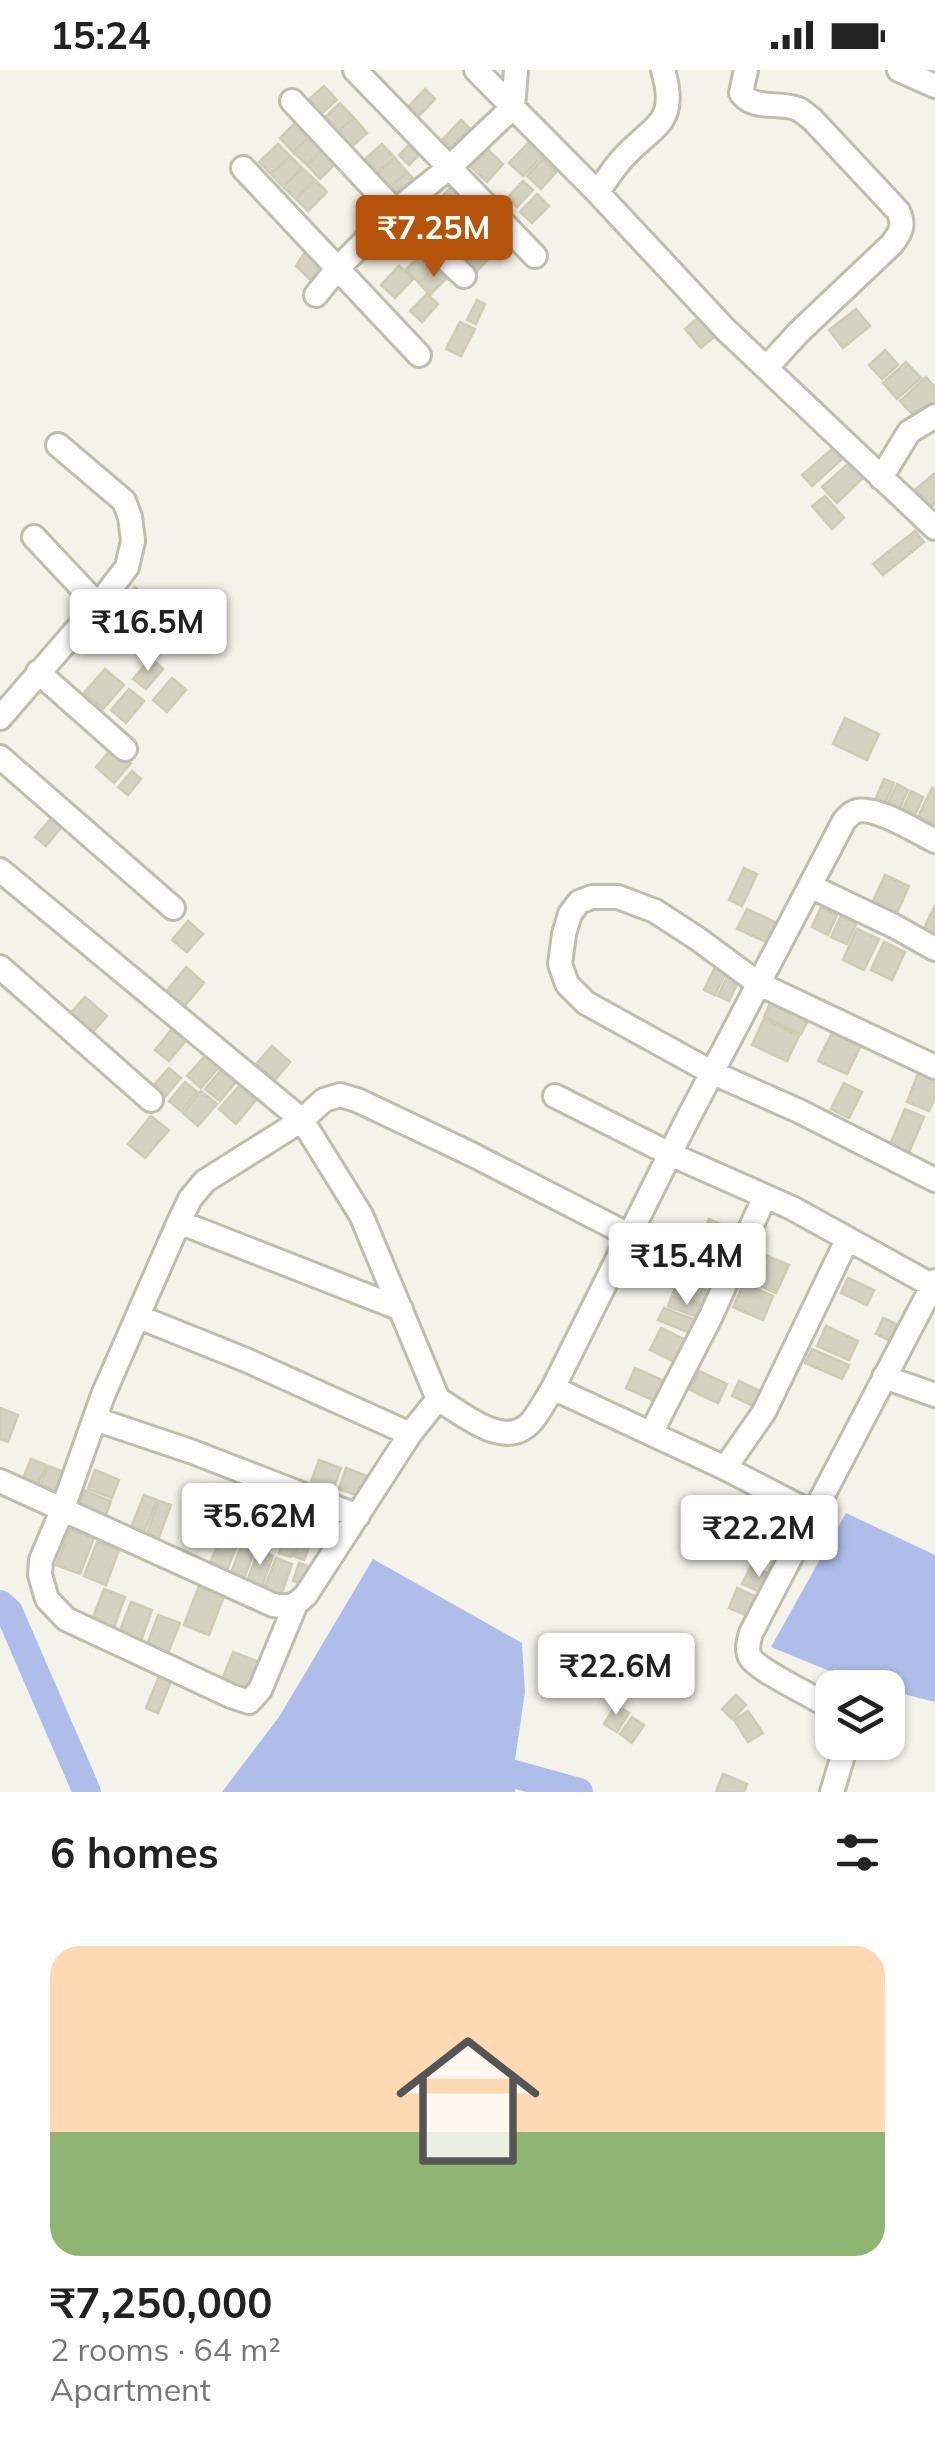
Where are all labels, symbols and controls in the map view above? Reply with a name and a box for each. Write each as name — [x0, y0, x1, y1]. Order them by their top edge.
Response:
text: 15:24 — [50, 11, 151, 59]
pin: ₹7.25M — [353, 195, 515, 280]
text: ₹7.25M — [378, 207, 490, 247]
pin: ₹16.5M — [67, 589, 229, 674]
text: ₹16.5M — [92, 601, 204, 641]
pin: ₹15.4M — [606, 1223, 768, 1308]
text: ₹15.4M — [631, 1235, 743, 1275]
pin: ₹5.62M — [179, 1483, 341, 1568]
text: ₹5.62M — [204, 1495, 316, 1535]
pin: ₹22.2M — [678, 1495, 840, 1580]
text: ₹22.2M — [703, 1507, 815, 1547]
pin: ₹22.6M — [535, 1633, 697, 1718]
text: ₹22.6M — [560, 1645, 672, 1685]
map controls — [815, 1670, 905, 1760]
button: layers — [815, 1670, 905, 1760]
icon: filters — [830, 1825, 885, 1880]
text: 6 homes — [50, 1826, 219, 1879]
icon: home — [378, 2011, 558, 2191]
text: ₹7,250,000 — [50, 2276, 272, 2329]
text: 2 rooms · 64 m² — [50, 2329, 281, 2369]
text: Apartment — [50, 2369, 211, 2409]

